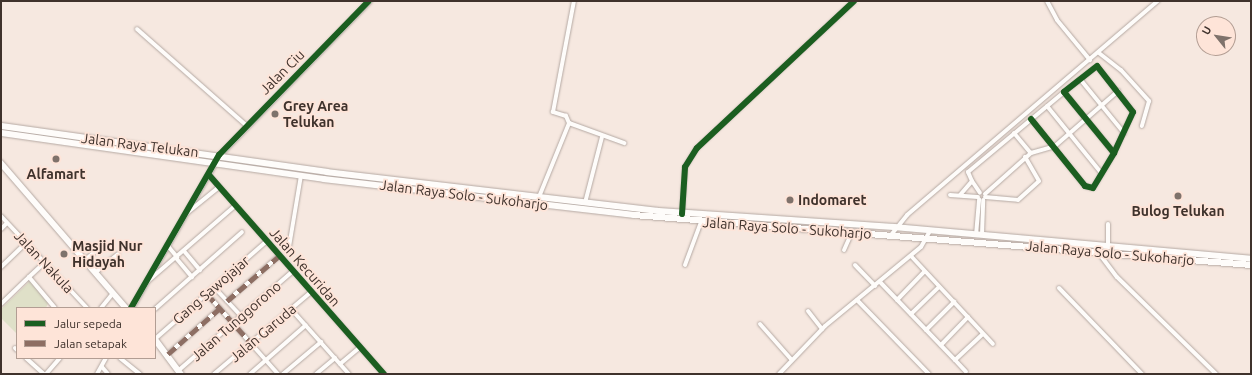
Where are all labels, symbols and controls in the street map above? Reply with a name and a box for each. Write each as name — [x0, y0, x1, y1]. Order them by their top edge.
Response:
north arrow — [1196, 16, 1236, 56]
text: U — [1199, 24, 1214, 37]
street label: Jalan Ciu — [256, 46, 308, 98]
place label: Grey Area Telukan — [283, 98, 348, 130]
marker: Grey Area Telukan — [270, 109, 280, 119]
street label: Jalan Raya Telukan — [80, 129, 200, 161]
marker: Alfamart — [51, 154, 61, 164]
place label: Alfamart — [27, 166, 85, 182]
street label: Jalan Raya Solo - Sukoharjo — [379, 176, 549, 214]
marker: Bulog Telukan — [1173, 191, 1183, 201]
place label: Indomaret — [798, 192, 867, 208]
marker: Indomaret — [785, 195, 795, 205]
place label: Bulog Telukan — [1131, 203, 1225, 219]
street label: Jalan Raya Solo - Sukoharjo — [702, 214, 872, 242]
street label: Jalan Kecuridan — [266, 224, 344, 310]
street label: Jalan Nakula — [11, 227, 77, 297]
street label: Jalan Raya Solo - Sukoharjo — [1025, 237, 1195, 269]
place label: Masjid Nur Hidayah — [72, 238, 143, 270]
marker: Masjid Nur Hidayah — [59, 249, 69, 259]
street label: Gang Sawojajar — [169, 252, 253, 328]
street label: Jalan Tunggorono — [188, 277, 284, 365]
street label: Jalan Garuda — [226, 300, 300, 366]
legend — [16, 307, 156, 359]
text: Jalur sepeda — [54, 317, 122, 330]
text: Jalan setapak — [54, 337, 127, 350]

